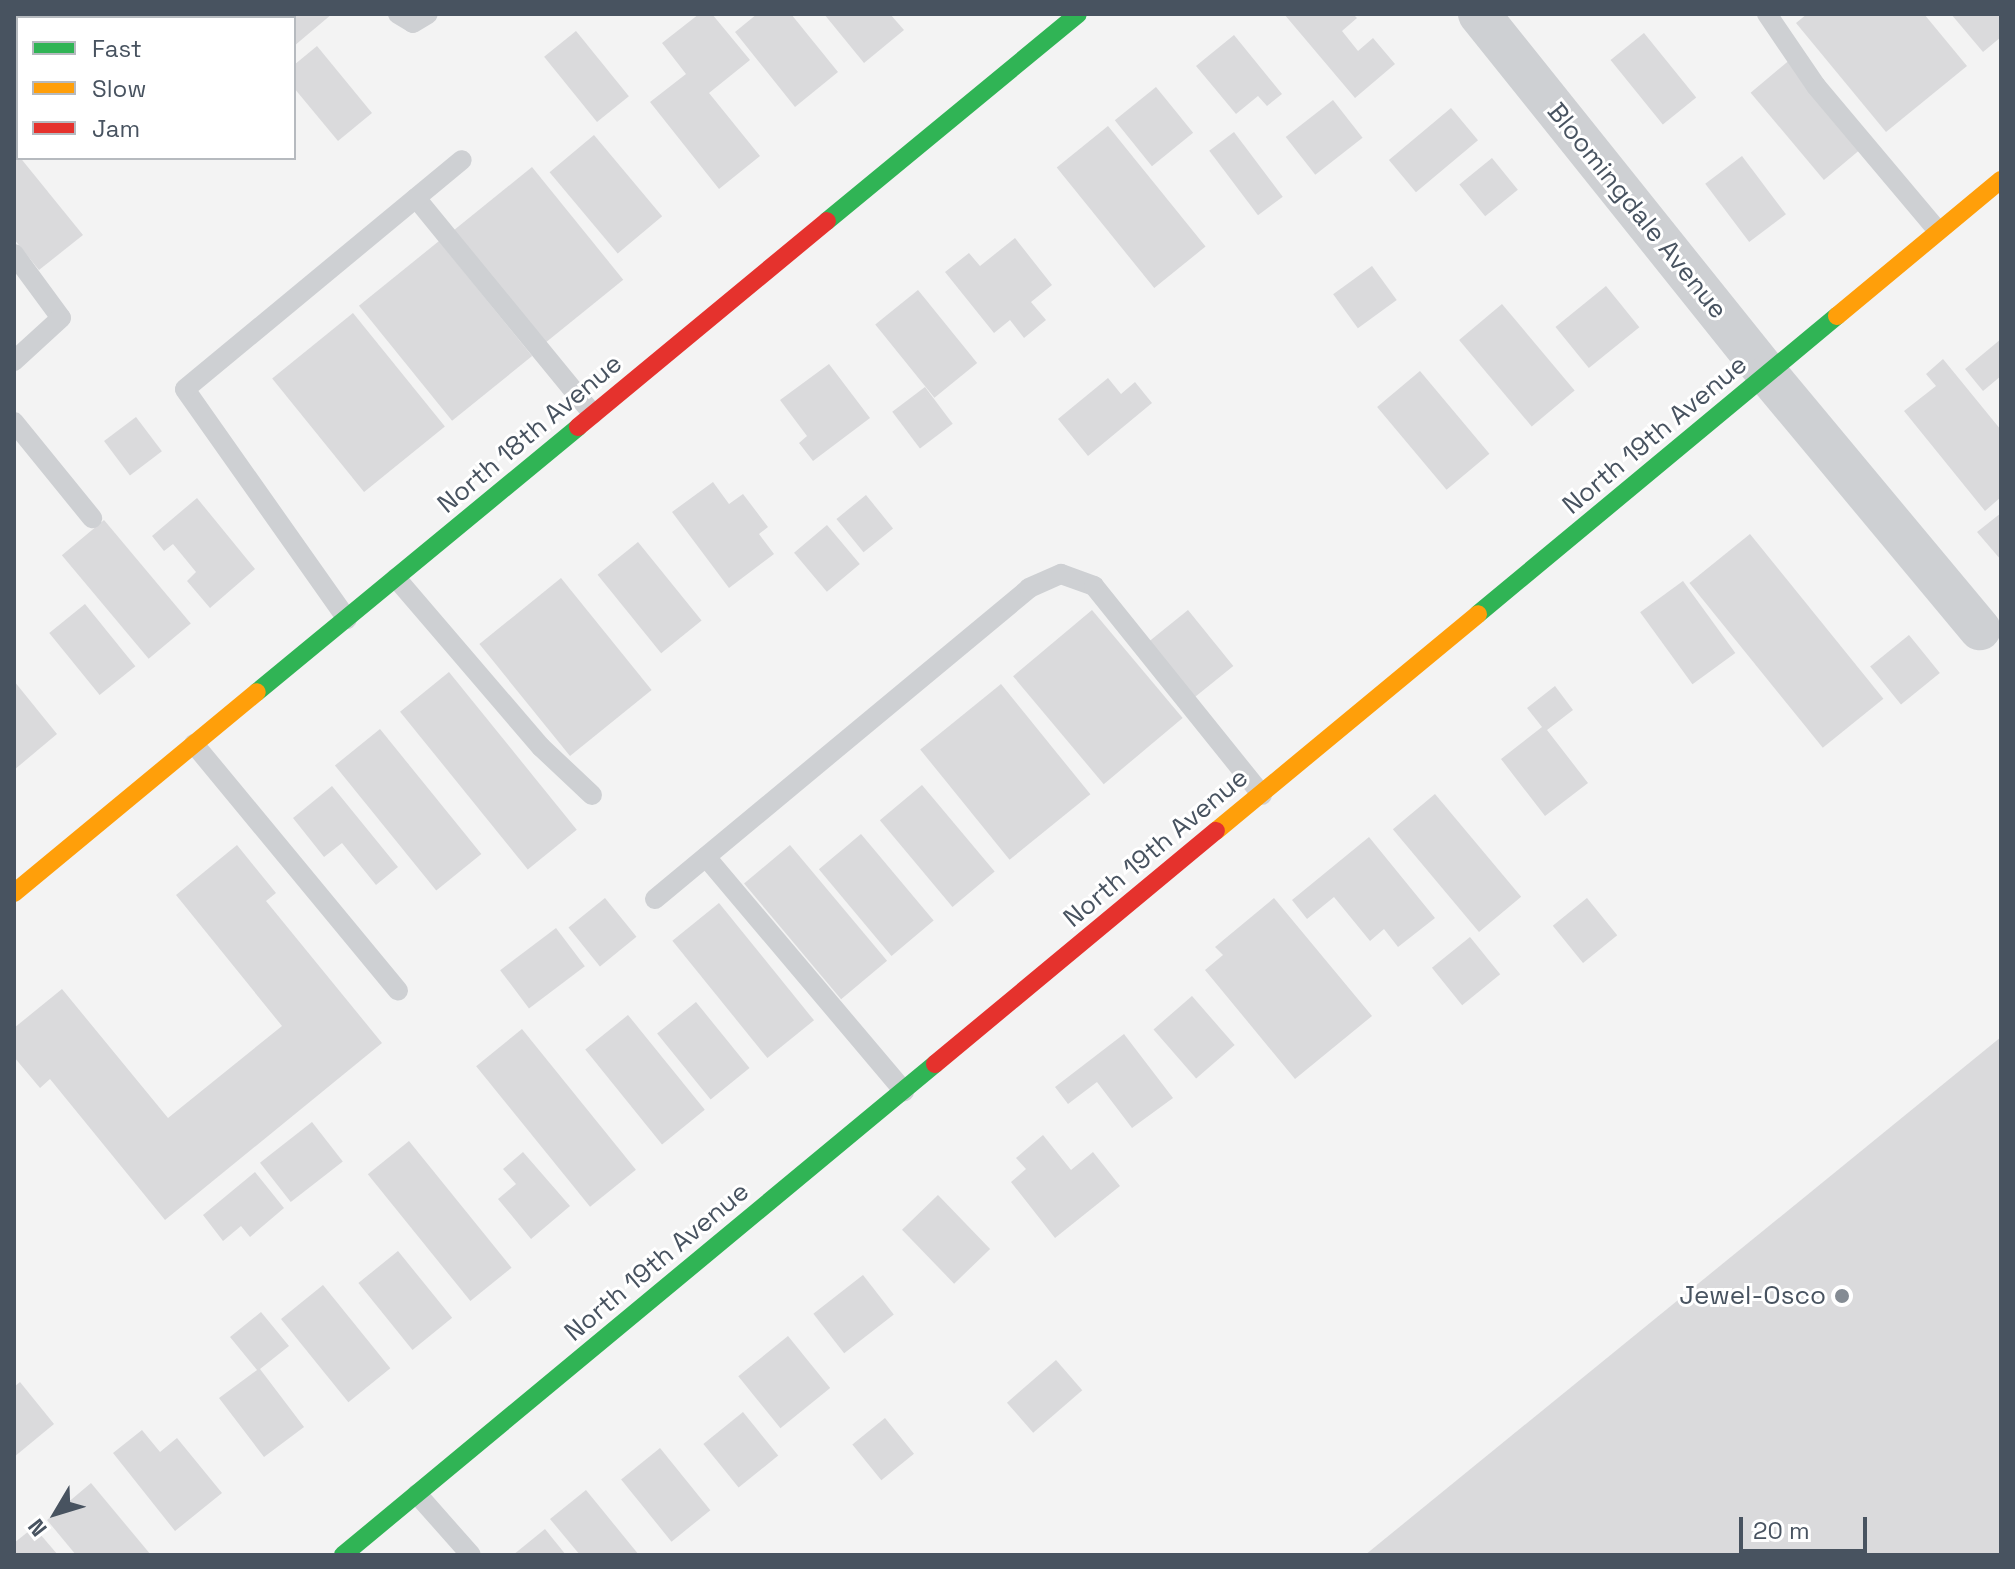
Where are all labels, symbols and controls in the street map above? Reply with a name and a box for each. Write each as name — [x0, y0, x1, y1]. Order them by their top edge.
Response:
legend — [16, 16, 296, 160]
text: Fast — [92, 33, 142, 64]
text: Slow — [92, 73, 146, 104]
street label: Bloomingdale Avenue — [1540, 97, 1734, 325]
text: Jam — [92, 113, 140, 144]
street label: North 18th Avenue — [431, 348, 629, 520]
street label: North 19th Avenue — [1557, 349, 1753, 521]
street label: North 19th Avenue — [1058, 762, 1254, 934]
street label: North 19th Avenue — [559, 1176, 755, 1348]
place label: Jewel-Osco — [1679, 1280, 1826, 1312]
marker: Jewel-Osco — [1833, 1287, 1851, 1305]
north arrow — [16, 1473, 96, 1553]
scale bar — [1743, 1501, 1871, 1551]
text: N — [22, 1513, 53, 1542]
text: 20 m — [1753, 1515, 1810, 1546]

